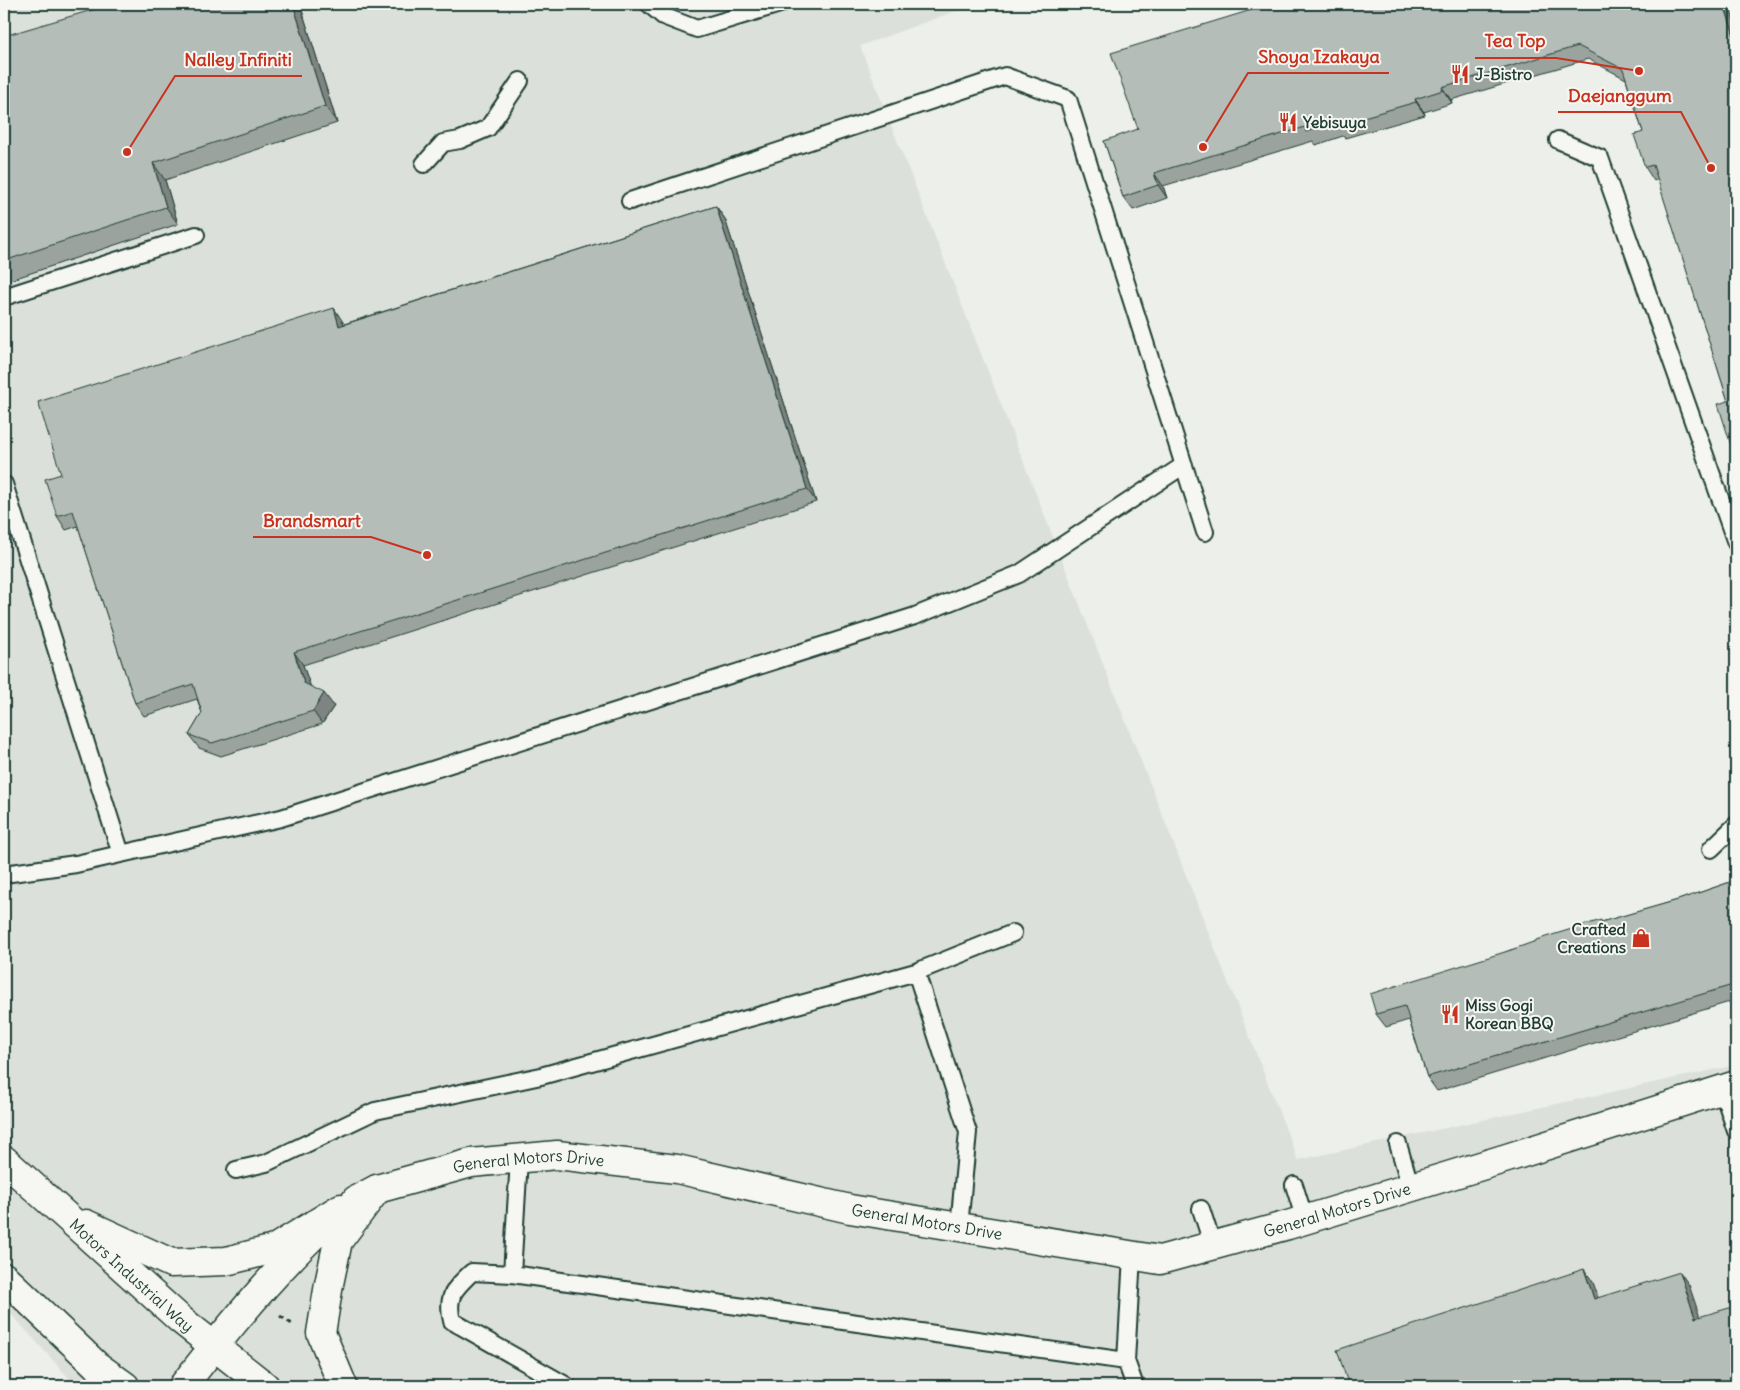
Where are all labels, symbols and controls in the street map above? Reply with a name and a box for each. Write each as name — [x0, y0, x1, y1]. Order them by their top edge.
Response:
callout: Tea Top — [1475, 25, 1556, 58]
text: Tea Top — [1484, 29, 1546, 52]
callout: Shoya Izakaya — [1248, 40, 1389, 73]
callout: Nalley Infiniti — [175, 43, 302, 76]
text: Shoya Izakaya — [1258, 45, 1380, 68]
text: Nalley Infiniti — [184, 48, 292, 71]
restaurant icon: J-Bistro — [1449, 63, 1471, 85]
place label: J-Bistro — [1475, 64, 1532, 84]
callout: Daejanggum — [1558, 79, 1681, 112]
text: Daejanggum — [1568, 84, 1672, 107]
restaurant icon: Yebisuya — [1277, 111, 1299, 133]
place label: Yebisuya — [1302, 112, 1366, 133]
callout: Brandsmart — [253, 504, 371, 537]
text: Brandsmart — [263, 509, 362, 532]
place label: Crafted Creations — [1557, 919, 1627, 957]
shop icon: Crafted Creations — [1630, 927, 1652, 949]
place label: Miss Gogi Korean BBQ — [1465, 995, 1554, 1033]
restaurant icon: Miss Gogi Korean BBQ — [1439, 1003, 1461, 1025]
street label: General Motors Drive — [450, 1145, 606, 1178]
street label: General Motors Drive — [1261, 1178, 1413, 1241]
street label: General Motors Drive — [850, 1199, 1004, 1244]
street label: Motors Industrial Way — [65, 1214, 198, 1336]

